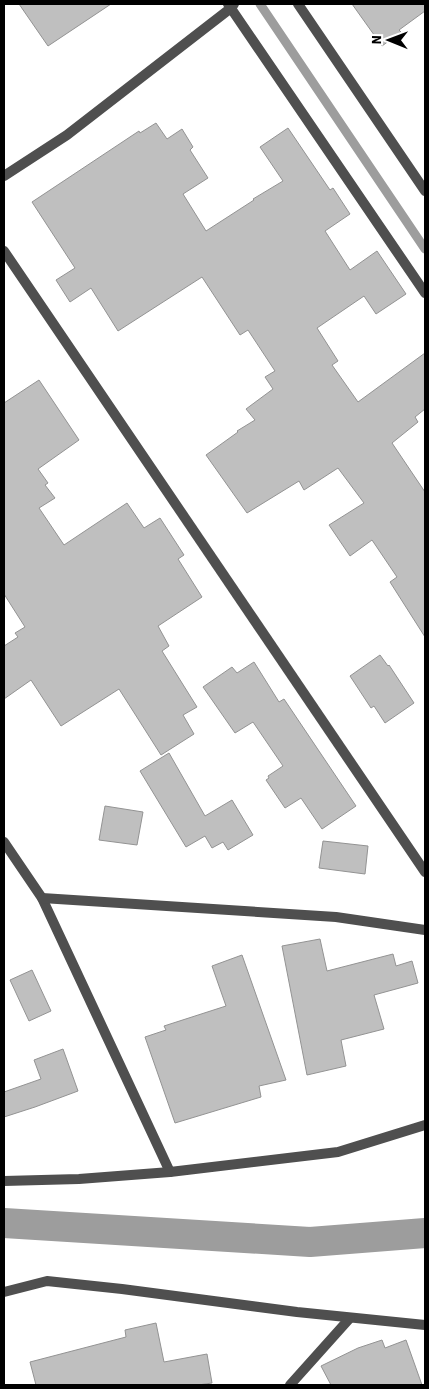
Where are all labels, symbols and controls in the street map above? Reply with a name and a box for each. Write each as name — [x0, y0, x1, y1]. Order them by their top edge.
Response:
north arrow — [364, 15, 414, 65]
text: N — [367, 35, 387, 45]

